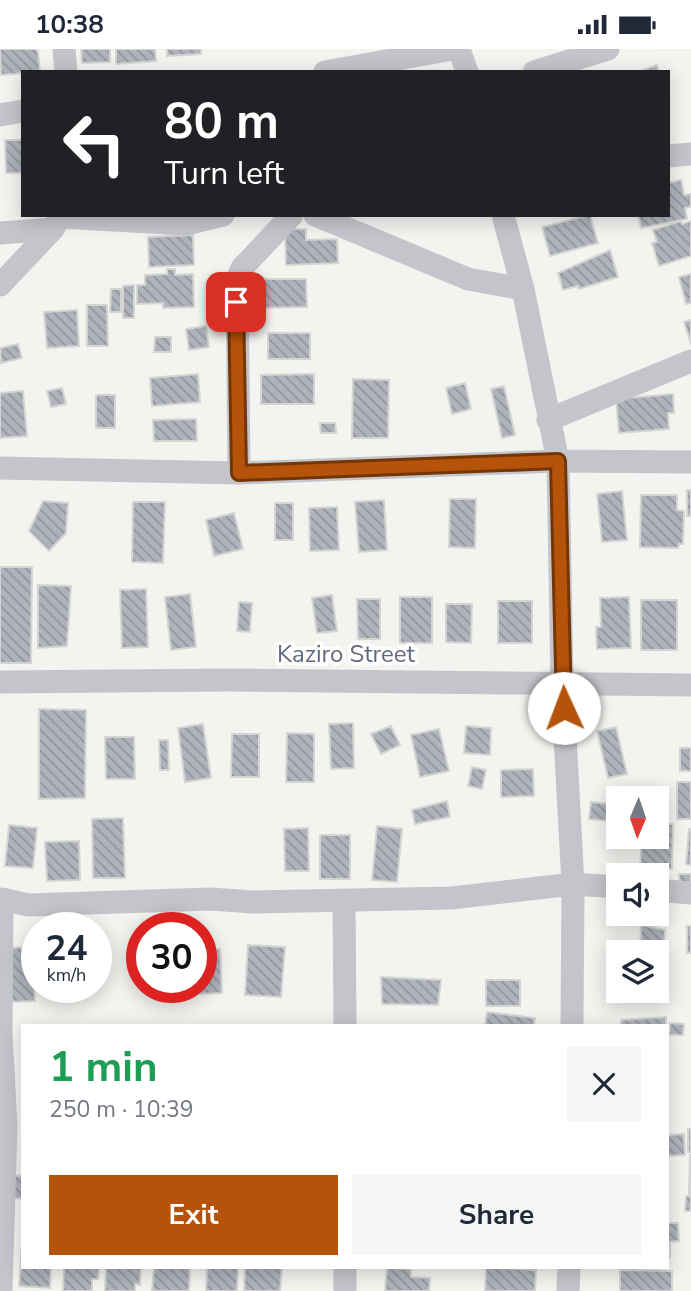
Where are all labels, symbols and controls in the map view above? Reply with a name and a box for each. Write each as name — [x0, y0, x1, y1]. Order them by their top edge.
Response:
text: 10:38 — [35, 7, 104, 42]
text: 80 m — [164, 88, 279, 155]
icon: left — [49, 98, 140, 189]
text: Turn left — [164, 152, 284, 195]
pin — [206, 272, 266, 332]
icon: arrive — [217, 283, 255, 321]
street label: Kaziro Street — [277, 638, 416, 670]
position arrow — [527, 671, 601, 745]
north arrow — [606, 786, 668, 849]
map controls — [606, 786, 669, 1003]
button: sound — [606, 863, 669, 926]
speed limit sign: 30 — [126, 912, 217, 1003]
text: 24 — [45, 925, 88, 972]
button: layers — [606, 940, 669, 1003]
text: km/h — [47, 963, 86, 987]
text: 1 min — [49, 1039, 158, 1096]
button: close — [567, 1047, 641, 1121]
text: 250 m · 10:39 — [49, 1094, 194, 1125]
button: Exit — [49, 1175, 338, 1255]
button: Share — [352, 1175, 641, 1255]

